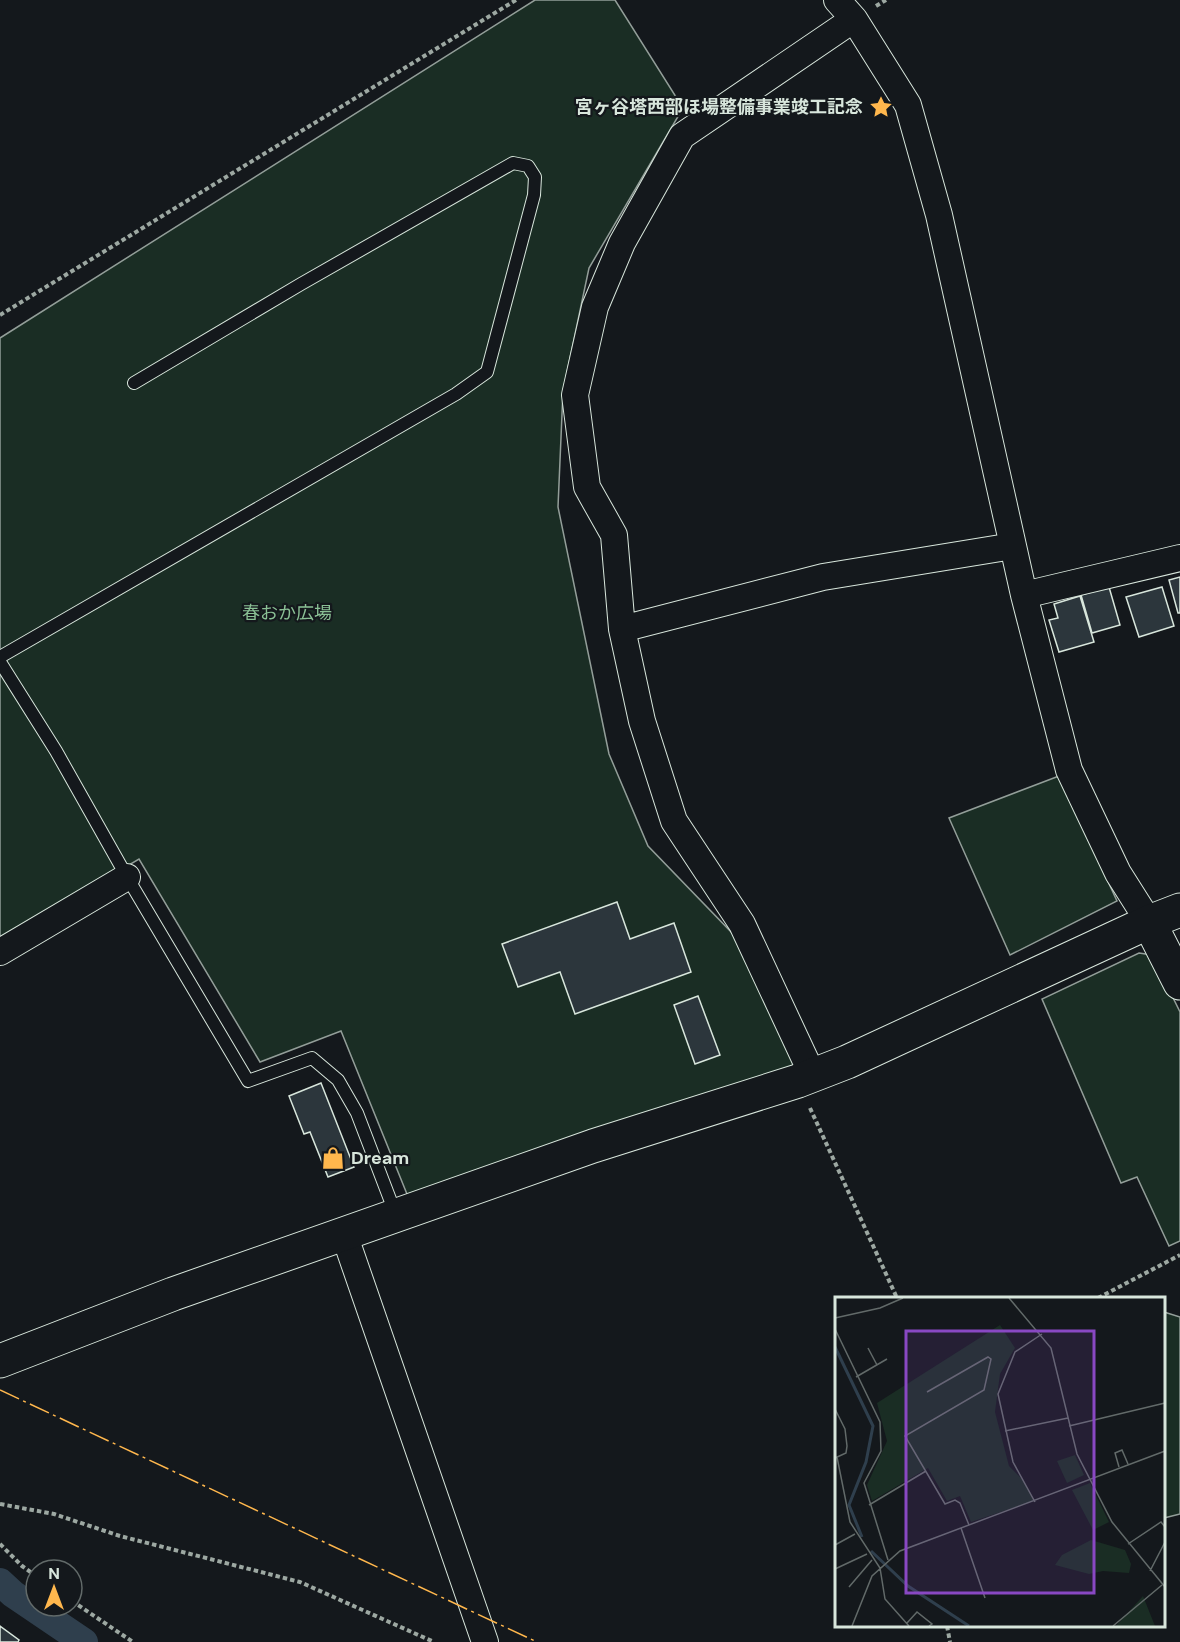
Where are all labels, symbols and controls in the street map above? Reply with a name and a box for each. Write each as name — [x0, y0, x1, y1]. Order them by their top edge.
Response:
place icon: 宮ヶ谷塔西部ほ場整備事業竣工記念 — [868, 94, 894, 120]
place label: 宮ヶ谷塔西部ほ場整備事業竣工記念 — [575, 95, 863, 119]
park label: 春おか広場 — [242, 601, 332, 625]
shop icon: Dream — [320, 1145, 346, 1171]
place label: Dream — [351, 1146, 409, 1170]
inset map — [835, 1297, 1165, 1627]
north arrow — [24, 1558, 84, 1618]
text: N — [48, 1563, 60, 1584]

